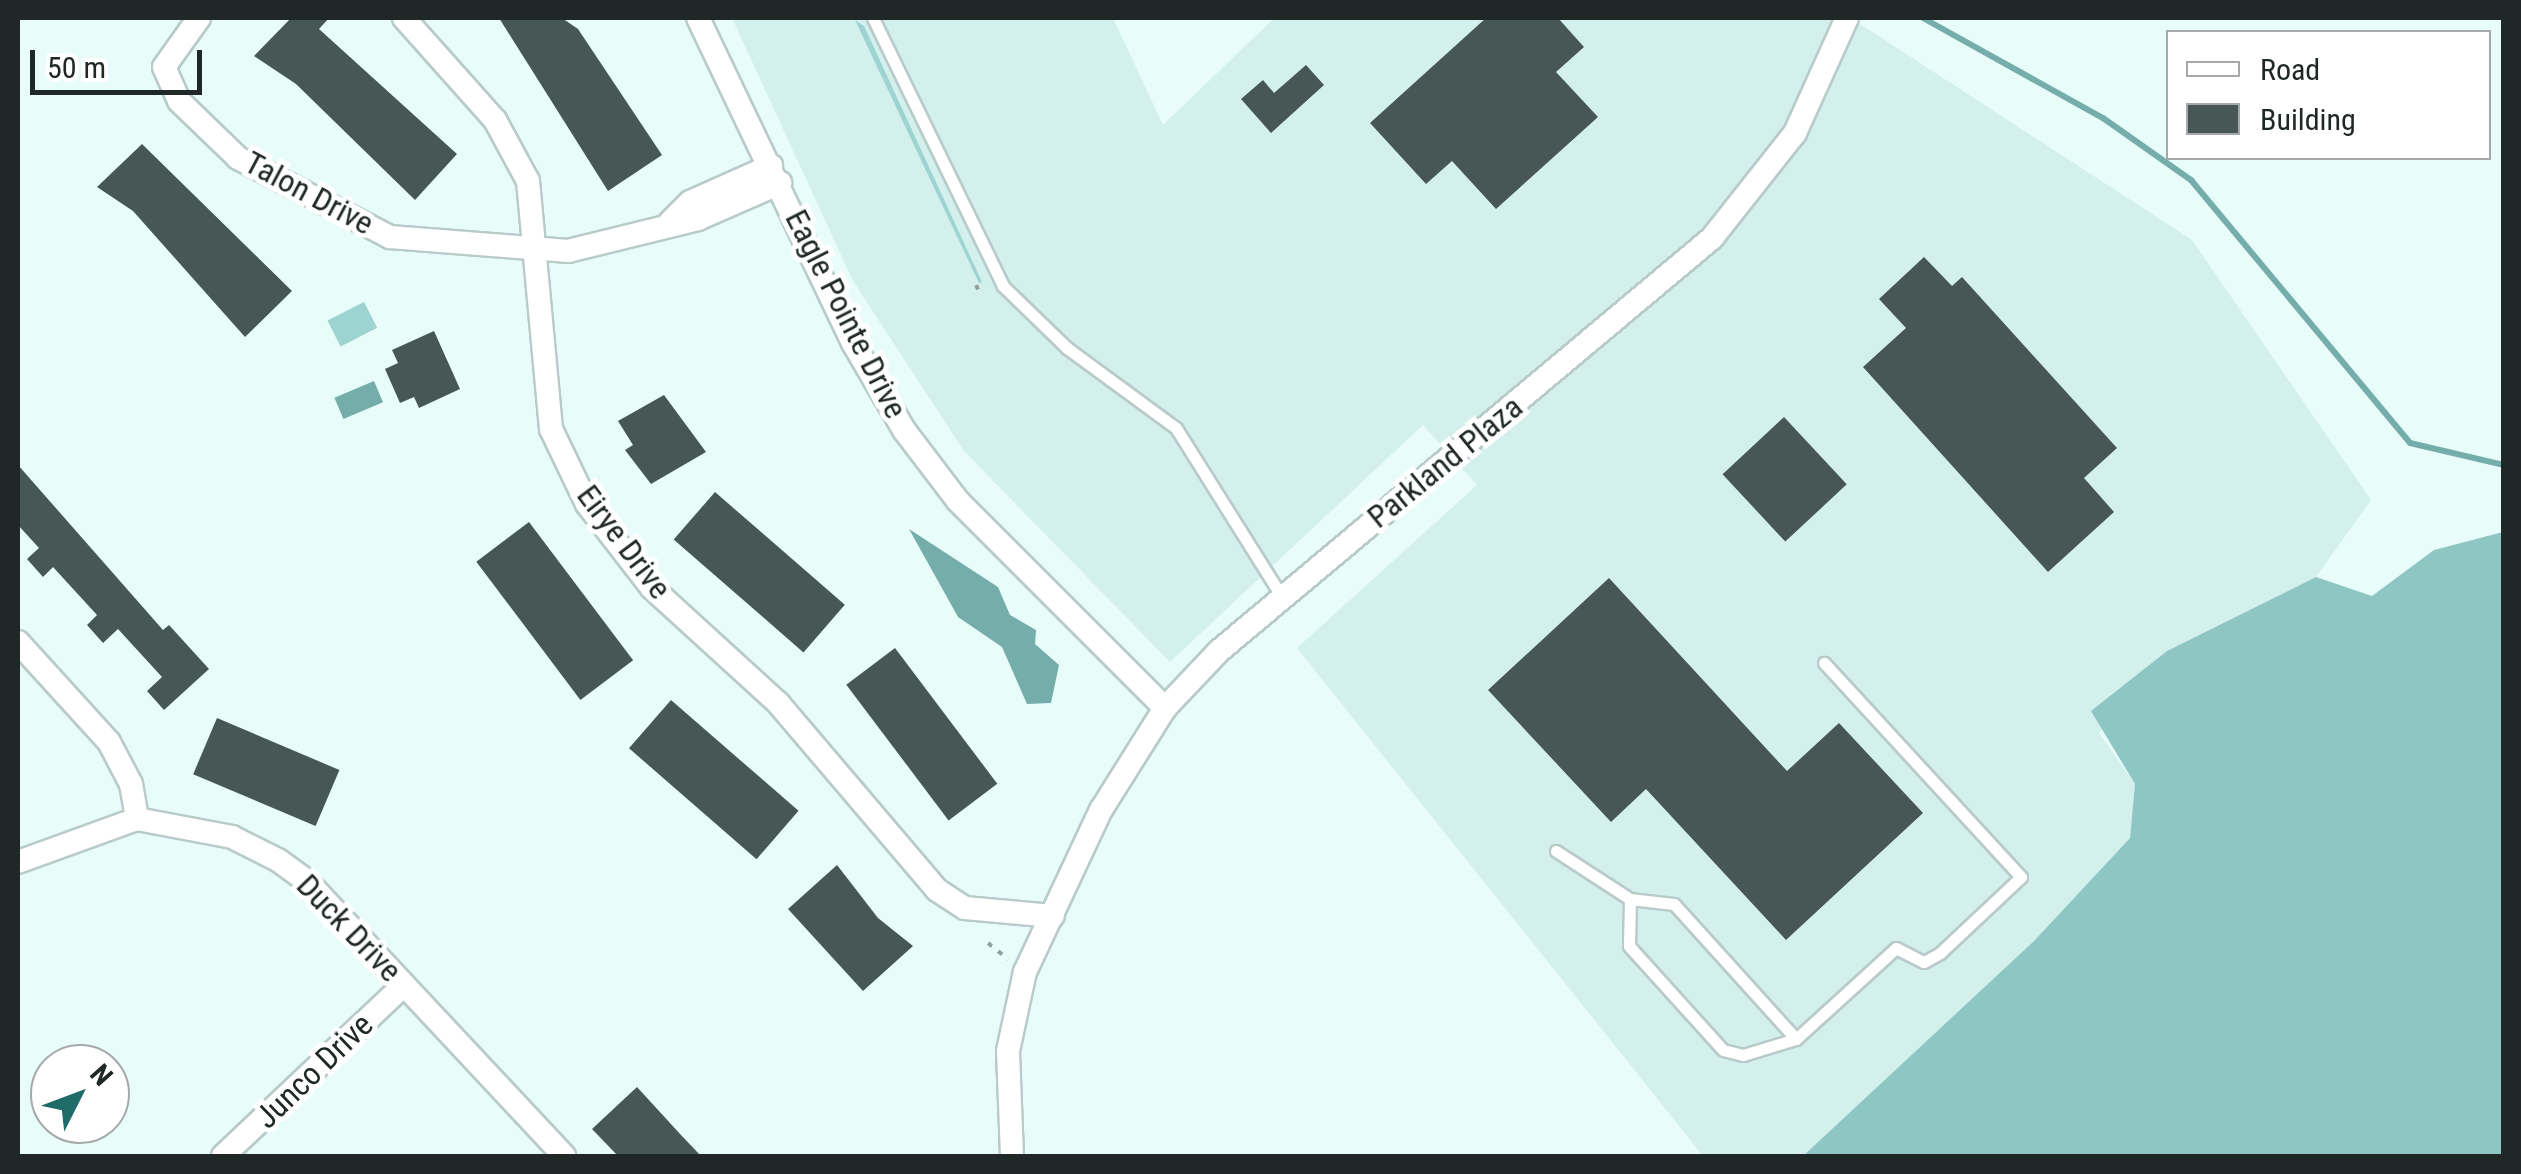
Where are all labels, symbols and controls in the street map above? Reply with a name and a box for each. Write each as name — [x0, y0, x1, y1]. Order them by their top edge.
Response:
scale bar — [35, 30, 208, 92]
legend — [2166, 30, 2491, 160]
text: 50 m — [47, 50, 106, 85]
text: Road — [2260, 52, 2320, 87]
text: Building — [2260, 102, 2356, 137]
street label: Talon Drive — [238, 143, 380, 243]
street label: Eagle Pointe Drive — [777, 203, 915, 425]
street label: Parkland Plaza — [1360, 388, 1530, 536]
street label: Eirye Drive — [569, 477, 679, 607]
street label: Duck Drive — [289, 866, 409, 990]
street label: Junco Drive — [247, 1006, 381, 1136]
north arrow — [30, 1044, 130, 1144]
text: N — [83, 1058, 119, 1092]

